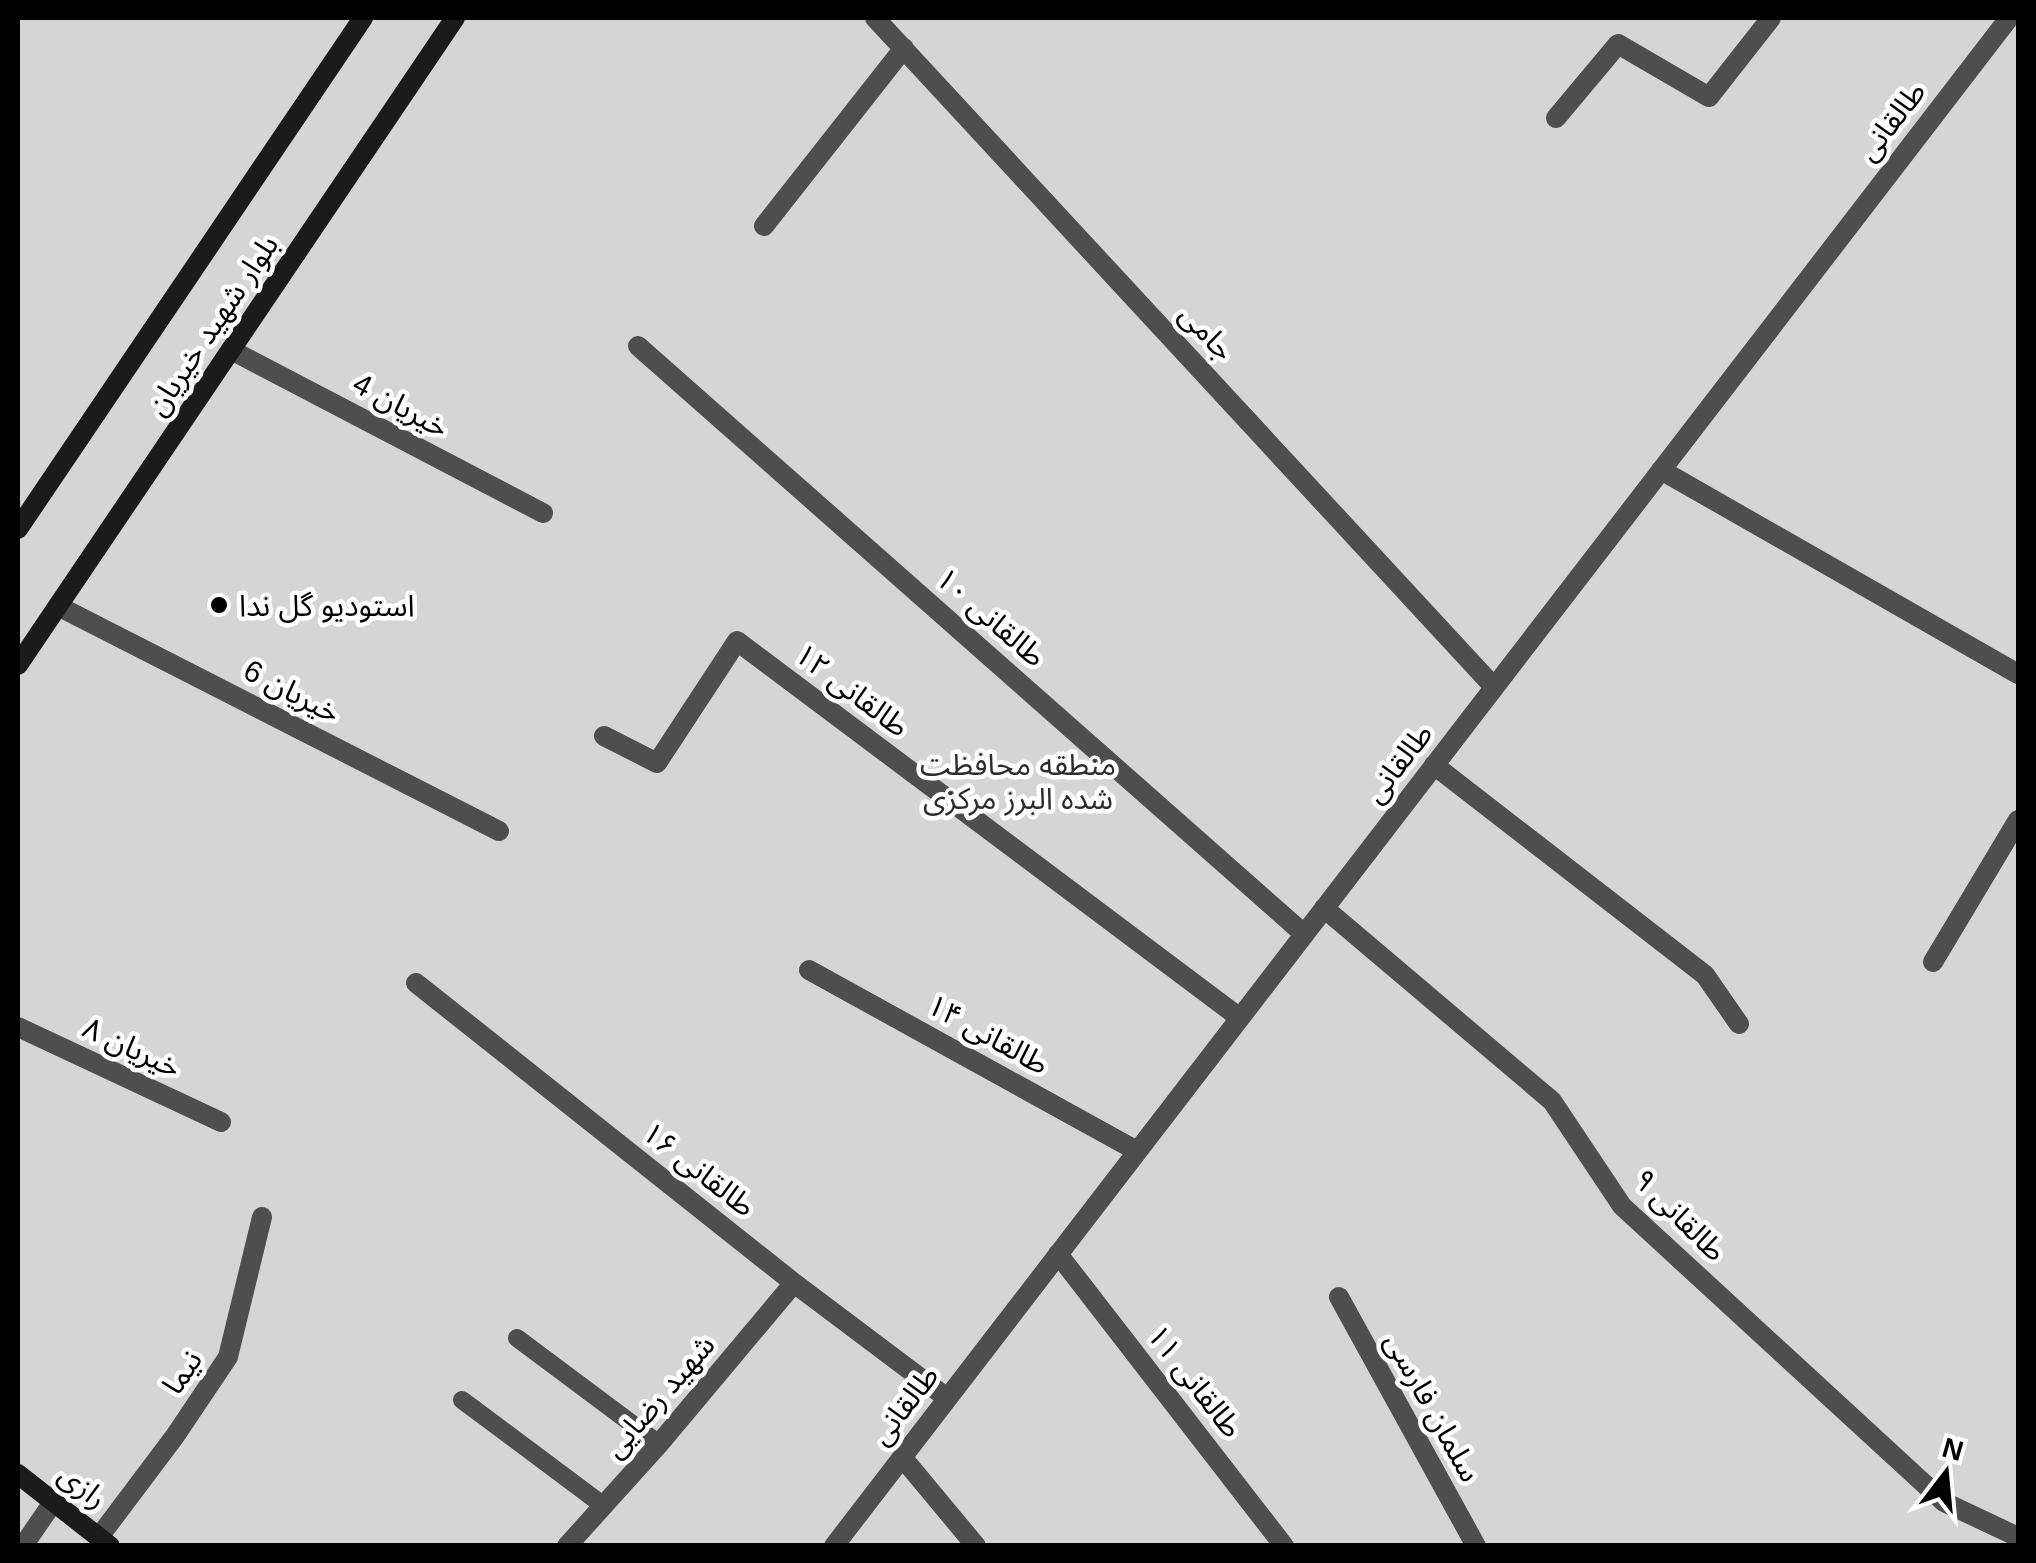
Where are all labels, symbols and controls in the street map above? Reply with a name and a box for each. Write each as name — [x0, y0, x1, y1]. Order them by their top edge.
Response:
street label: طالقانی — [1850, 75, 1933, 167]
street label: بلوار شهید خیریان — [140, 229, 285, 422]
street label: جامی — [1172, 297, 1241, 367]
street label: خیریان 4 — [347, 366, 454, 445]
street label: طالقانی ۱۰ — [929, 561, 1052, 674]
place label: استودیو گل ندا — [239, 589, 415, 623]
marker: استودیو گل ندا — [208, 594, 230, 616]
street label: طالقانی ۱۲ — [788, 637, 915, 744]
street label: خیریان 6 — [238, 653, 345, 730]
street label: طالقانی — [1357, 717, 1440, 809]
park label: منطقه محافظت شده البرز مرکزی — [920, 748, 1116, 816]
street label: طالقانی ۱۴ — [921, 987, 1054, 1082]
street label: خیریان ۸ — [78, 1010, 186, 1085]
street label: طالقانی ۱۶ — [636, 1115, 762, 1224]
street label: طالقانی ۹ — [1627, 1162, 1733, 1268]
street label: طالقانی ۱۱ — [1140, 1318, 1249, 1444]
street label: سلمان فارسی — [1378, 1327, 1488, 1488]
street label: شهید رضایی — [597, 1328, 722, 1465]
street label: نیما — [156, 1344, 208, 1400]
street label: طالقانی — [863, 1359, 946, 1451]
north arrow — [1896, 1423, 1996, 1523]
text: N — [1939, 1432, 1967, 1467]
street label: رازی — [52, 1457, 113, 1516]

